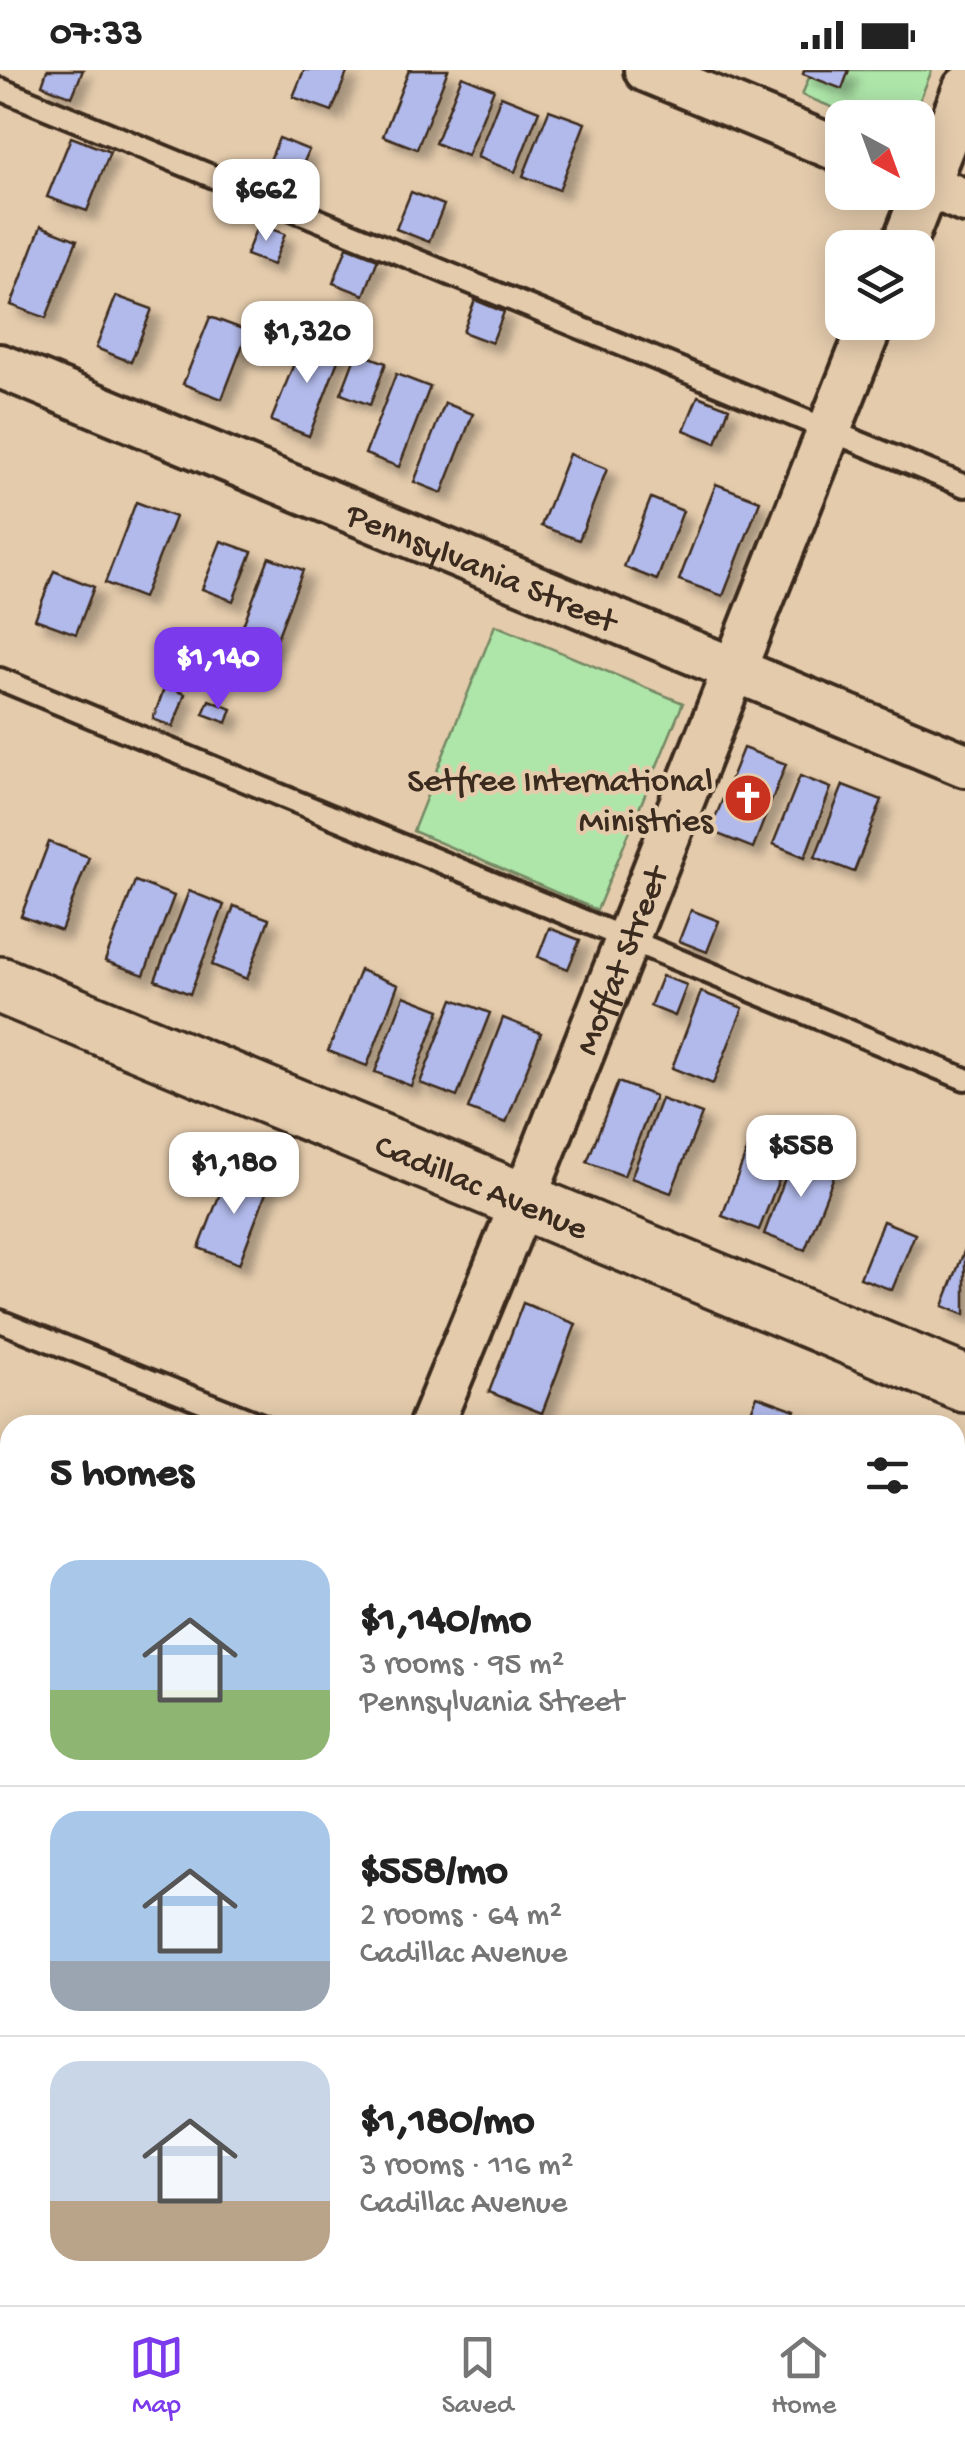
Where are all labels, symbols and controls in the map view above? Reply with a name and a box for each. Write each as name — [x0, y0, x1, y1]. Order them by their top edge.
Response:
text: 07:33 — [50, 13, 143, 57]
north arrow — [825, 100, 935, 210]
map controls — [825, 100, 935, 340]
pin: $662 — [207, 159, 325, 244]
text: $662 — [235, 172, 297, 210]
button: layers — [825, 230, 935, 340]
pin: $1,320 — [226, 301, 388, 386]
text: $1,320 — [263, 314, 351, 352]
street label: Pennsylvania Street — [338, 496, 624, 646]
pin: $1,140 — [137, 627, 299, 712]
text: $1,140 — [176, 640, 260, 678]
place label: Setfree International Ministries — [407, 763, 714, 844]
church icon: Setfree International Ministries — [722, 772, 774, 824]
street label: Moffat Street — [569, 859, 681, 1062]
pin: $558 — [742, 1115, 860, 1200]
street label: Cadillac Avenue — [368, 1127, 594, 1252]
text: $558 — [768, 1128, 834, 1166]
pin: $1,180 — [153, 1132, 315, 1217]
text: $1,180 — [191, 1145, 277, 1183]
icon: filters — [860, 1448, 915, 1503]
text: 5 homes — [50, 1451, 193, 1500]
text: $1,140/mo — [360, 1598, 531, 1647]
icon: home — [130, 1600, 250, 1720]
text: 3 rooms · 95 m² — [360, 1647, 564, 1685]
text: Pennsylvania Street — [360, 1685, 624, 1723]
text: $558/mo — [360, 1849, 508, 1898]
icon: home — [130, 1851, 250, 1971]
text: 2 rooms · 64 m² — [360, 1898, 562, 1936]
text: Cadillac Avenue — [360, 1936, 567, 1974]
text: $1,180/mo — [360, 2099, 535, 2148]
icon: home — [130, 2101, 250, 2221]
text: 3 rooms · 116 m² — [360, 2148, 573, 2186]
text: Cadillac Avenue — [360, 2186, 567, 2224]
tab: Map — [129, 2330, 184, 2423]
tab: Saved — [442, 2330, 513, 2423]
tab: Home — [771, 2330, 836, 2423]

